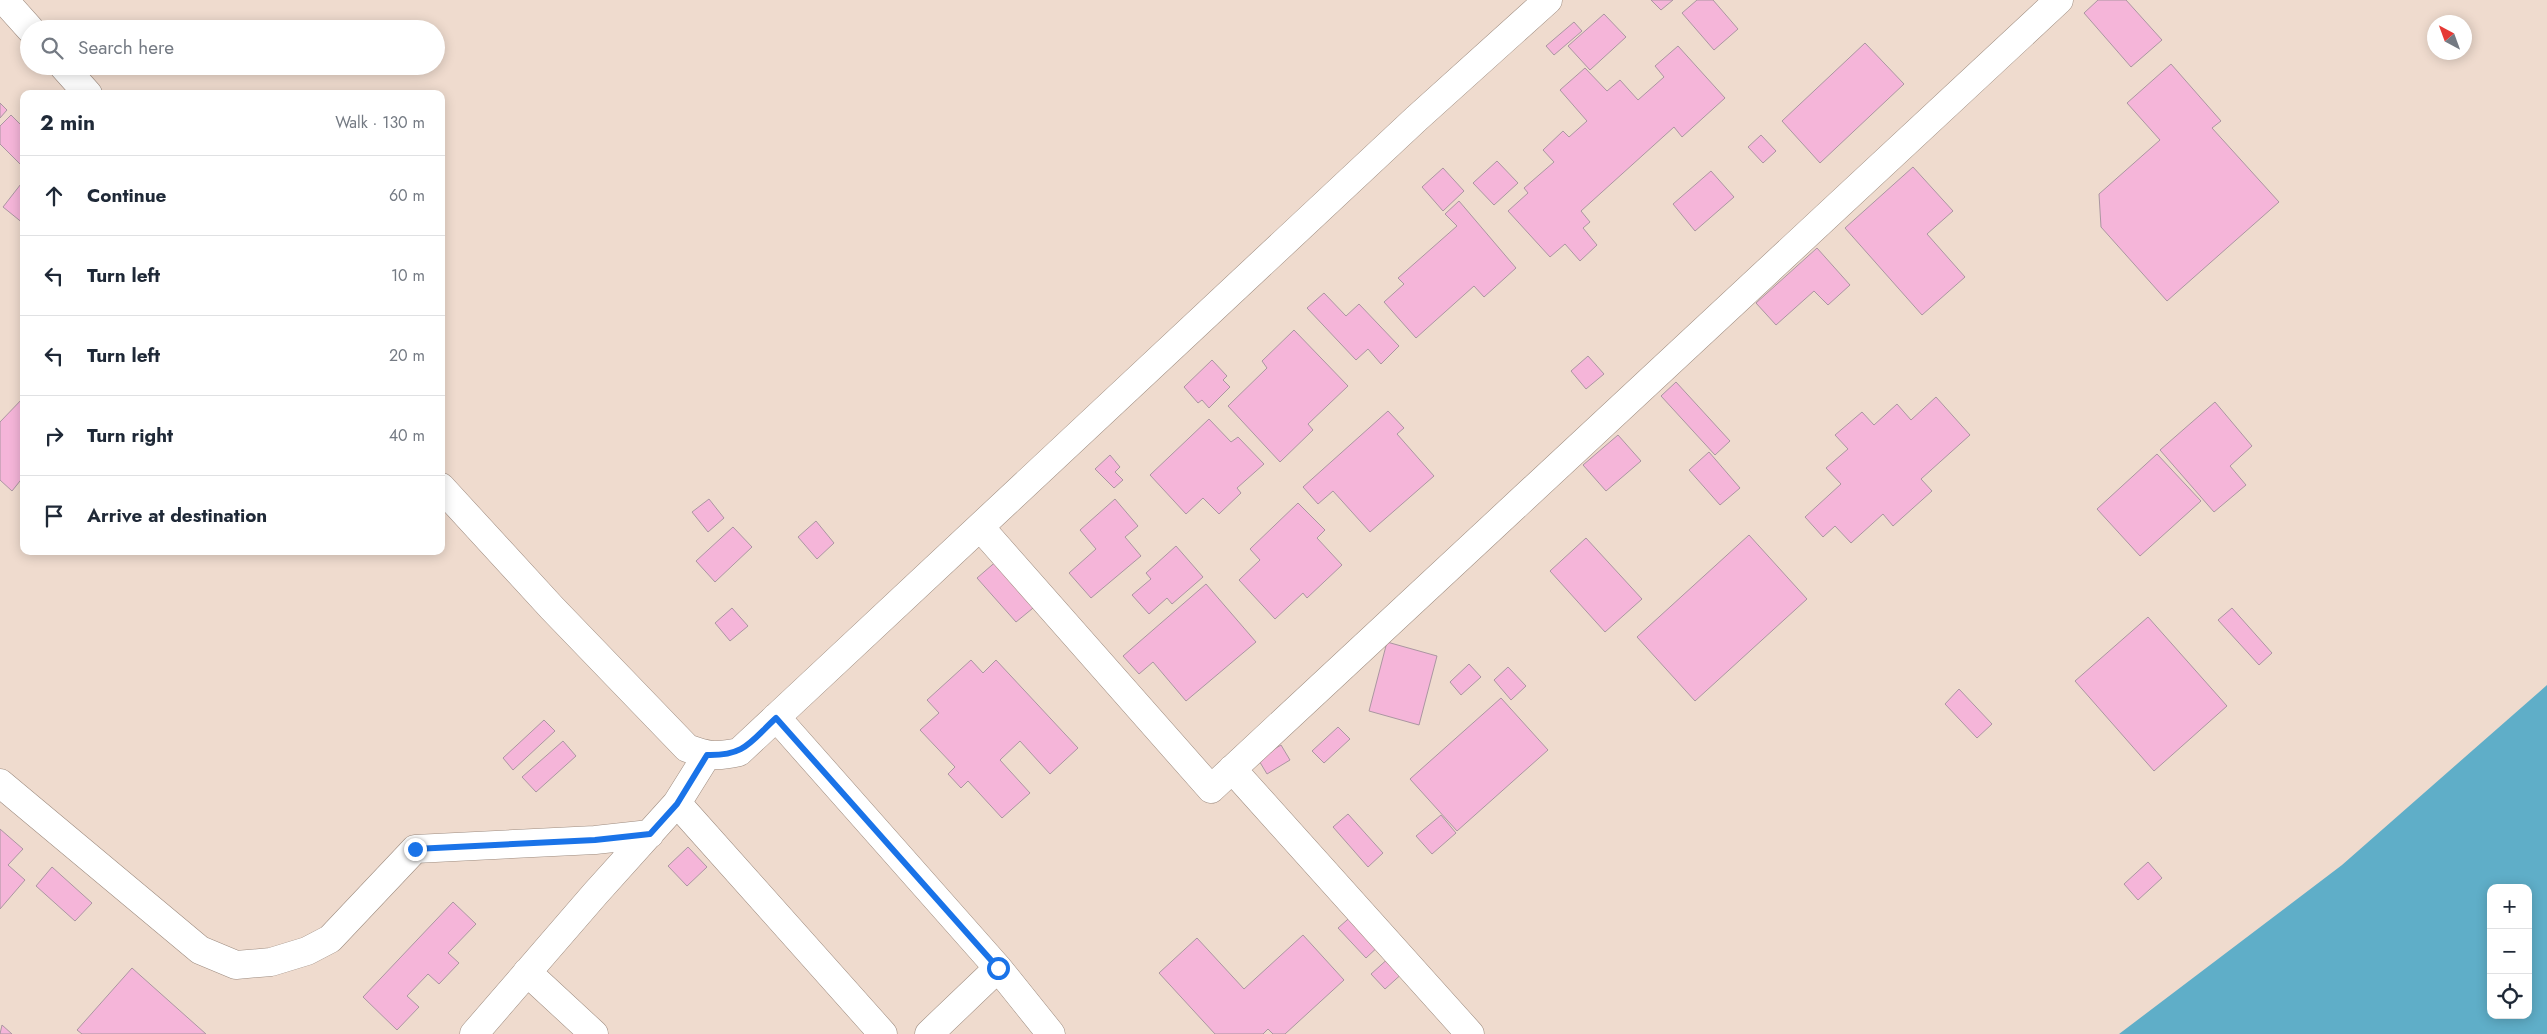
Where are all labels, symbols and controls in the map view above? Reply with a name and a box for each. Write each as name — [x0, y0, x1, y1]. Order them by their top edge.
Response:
north arrow — [2427, 15, 2472, 60]
search box — [20, 20, 445, 75]
icon: search — [38, 34, 66, 62]
text: Search here — [78, 34, 174, 61]
text: 2 min — [40, 108, 95, 138]
text: Walk · 130 m — [335, 111, 425, 134]
icon: ahead — [40, 182, 68, 210]
text: Continue — [87, 182, 166, 209]
text: 60 m — [389, 184, 425, 207]
icon: left — [40, 262, 68, 290]
text: Turn left — [87, 262, 160, 289]
text: 10 m — [391, 264, 425, 287]
icon: left — [40, 342, 68, 370]
text: Turn left — [87, 342, 160, 369]
text: 20 m — [389, 344, 425, 367]
icon: right — [40, 422, 68, 450]
text: Turn right — [87, 422, 173, 449]
text: 40 m — [389, 424, 425, 447]
icon: arrive — [40, 502, 68, 530]
text: Arrive at destination — [87, 502, 267, 529]
route end — [404, 838, 427, 861]
map controls — [2487, 884, 2532, 1019]
button: + — [2487, 884, 2532, 929]
button: − — [2487, 929, 2532, 974]
route start — [987, 957, 1010, 980]
button: locate — [2487, 974, 2532, 1019]

